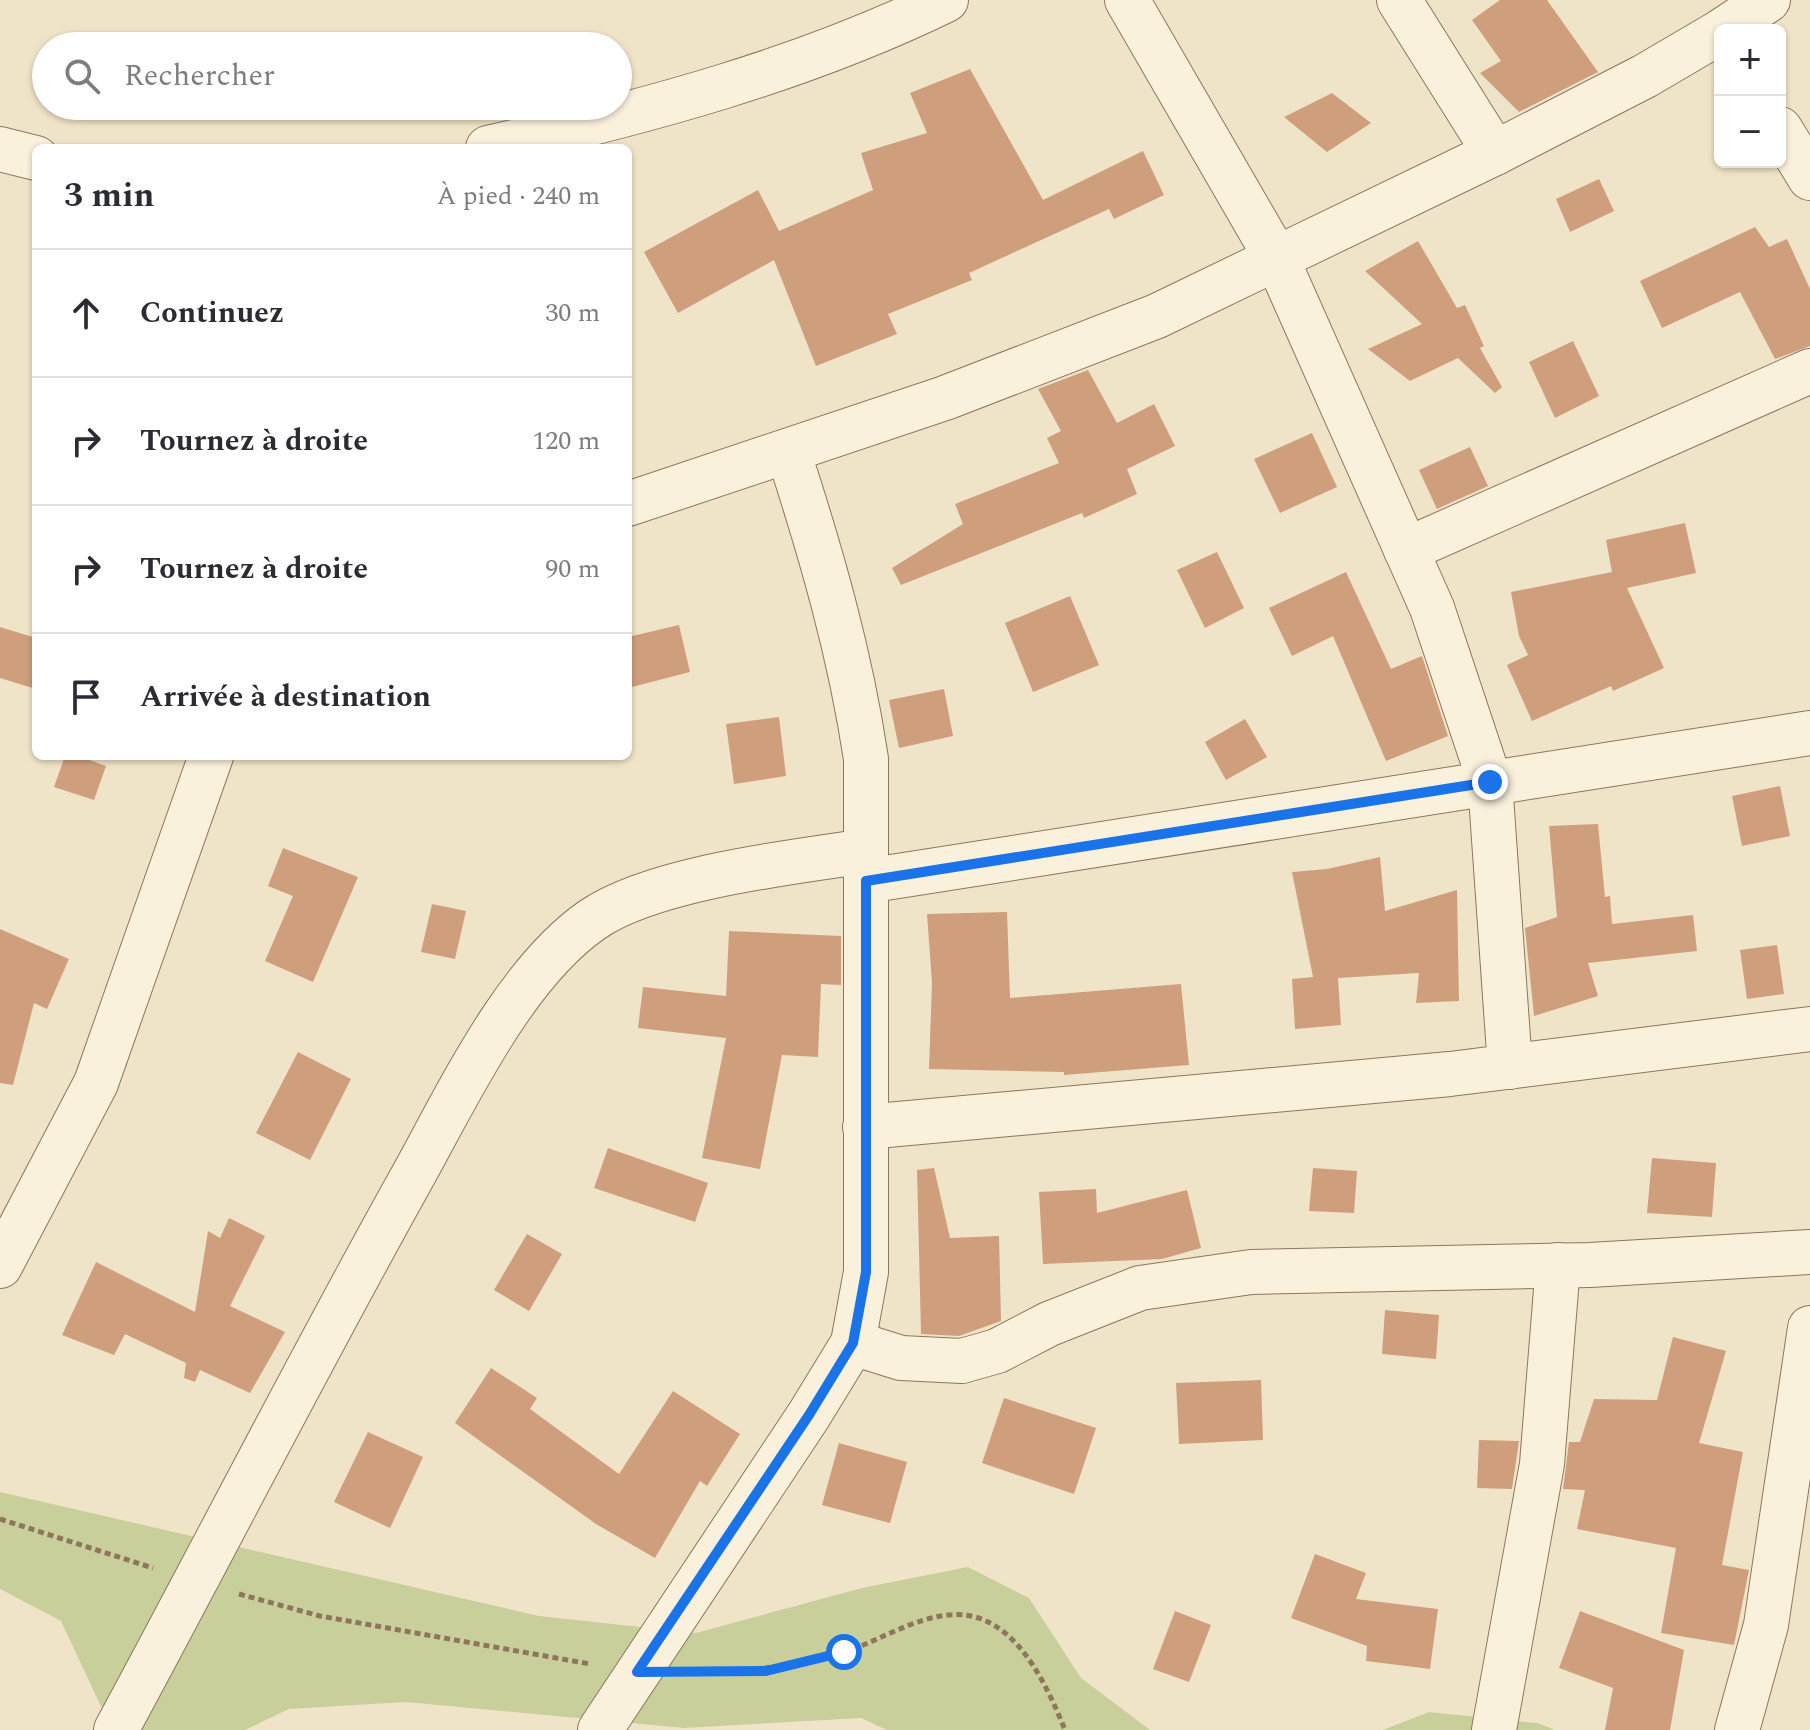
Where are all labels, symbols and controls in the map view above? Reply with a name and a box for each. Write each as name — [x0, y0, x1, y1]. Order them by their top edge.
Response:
map controls — [1714, 24, 1786, 168]
button: + — [1714, 24, 1786, 96]
search box — [32, 32, 632, 120]
text: Rechercher — [124, 53, 275, 99]
icon: search — [60, 54, 104, 98]
button: − — [1714, 96, 1786, 168]
text: 3 min — [64, 170, 154, 222]
text: À pied · 240 m — [437, 176, 600, 216]
text: Continuez — [140, 290, 284, 336]
icon: ahead — [64, 291, 108, 335]
text: 30 m — [545, 293, 600, 333]
text: Tournez à droite — [140, 418, 368, 464]
icon: right — [64, 419, 108, 463]
text: 120 m — [532, 421, 600, 461]
text: Tournez à droite — [140, 546, 368, 592]
icon: right — [64, 547, 108, 591]
text: 90 m — [545, 549, 600, 589]
text: Arrivée à destination — [140, 674, 431, 720]
icon: arrive — [64, 675, 108, 719]
route end — [1472, 764, 1508, 800]
route start — [826, 1634, 862, 1670]

